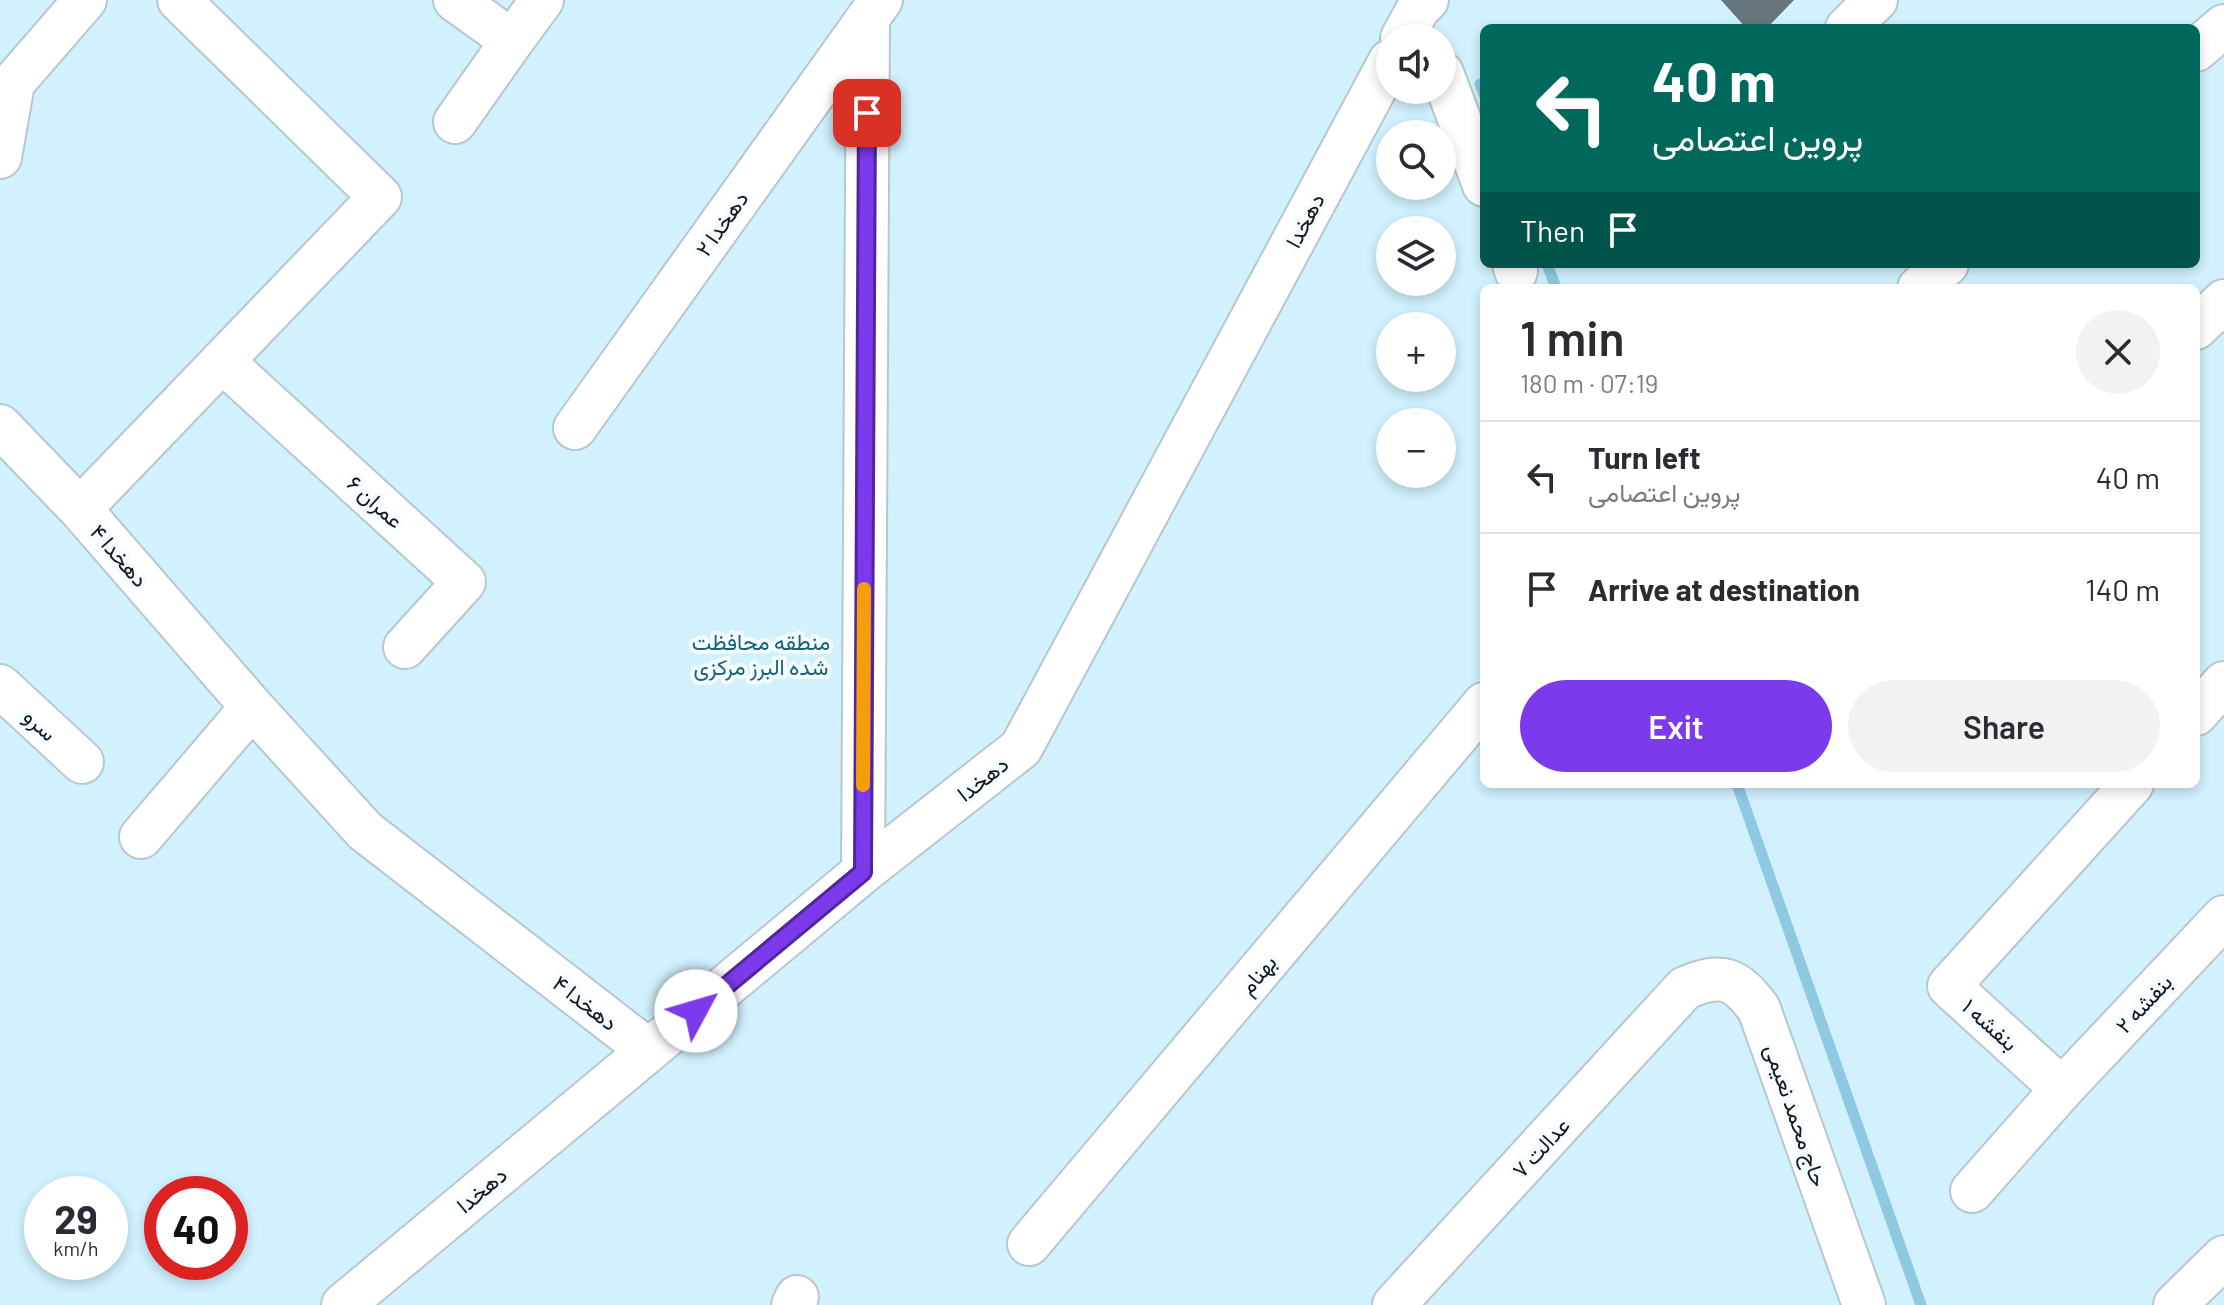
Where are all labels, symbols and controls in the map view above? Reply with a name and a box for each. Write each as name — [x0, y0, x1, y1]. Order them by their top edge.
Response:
map controls — [1376, 24, 1456, 488]
button: sound — [1376, 24, 1456, 104]
text: 40 m — [1652, 46, 1776, 113]
icon: left — [1520, 56, 1624, 160]
pin — [833, 79, 901, 147]
icon: arrive — [845, 91, 889, 135]
text: پروین اعتصامی — [1652, 115, 1863, 158]
button: search — [1376, 120, 1456, 200]
street label: دهخدا ۲ — [689, 185, 753, 261]
street label: دهخدا — [1279, 188, 1329, 252]
icon: arrive — [1601, 208, 1645, 252]
text: Then — [1520, 212, 1585, 248]
button: layers — [1376, 216, 1456, 296]
text: 1 min — [1520, 308, 1625, 366]
button: close — [2076, 310, 2160, 394]
button: + — [1376, 312, 1456, 392]
text: 180 m · 07:19 — [1520, 367, 1658, 398]
button: − — [1376, 408, 1456, 488]
text: Turn left — [1588, 439, 1701, 475]
icon: left — [1520, 455, 1564, 499]
text: 40 m — [2096, 459, 2160, 495]
street label: عمران ۶ — [341, 469, 409, 534]
text: پروین اعتصامی — [1588, 476, 1740, 507]
street label: دهخدا ۴ — [86, 518, 154, 592]
icon: arrive — [1520, 567, 1564, 611]
text: Arrive at destination — [1588, 571, 1860, 607]
text: 140 m — [2085, 571, 2160, 607]
park label: منطقه محافظت شده البرز مرکزی — [692, 628, 830, 681]
button: Exit — [1520, 680, 1832, 772]
button: Share — [1848, 680, 2160, 772]
street label: سرو — [18, 702, 63, 747]
street label: دهخدا — [951, 750, 1013, 806]
street label: بهنام — [1233, 949, 1283, 1001]
street label: بنفشه ۲ — [2109, 968, 2177, 1038]
street label: دهخدا ۴ — [549, 969, 623, 1035]
position arrow — [654, 969, 738, 1053]
street label: بنفشه ۱ — [1957, 992, 2024, 1056]
street label: حاج محمد نعیمی — [1758, 1040, 1834, 1191]
street label: ۷ عدالت — [1506, 1112, 1574, 1182]
street label: دهخدا — [451, 1161, 511, 1217]
speed limit sign: 40 — [144, 1176, 248, 1280]
text: 29 — [54, 1194, 98, 1242]
text: km/h — [53, 1236, 99, 1260]

